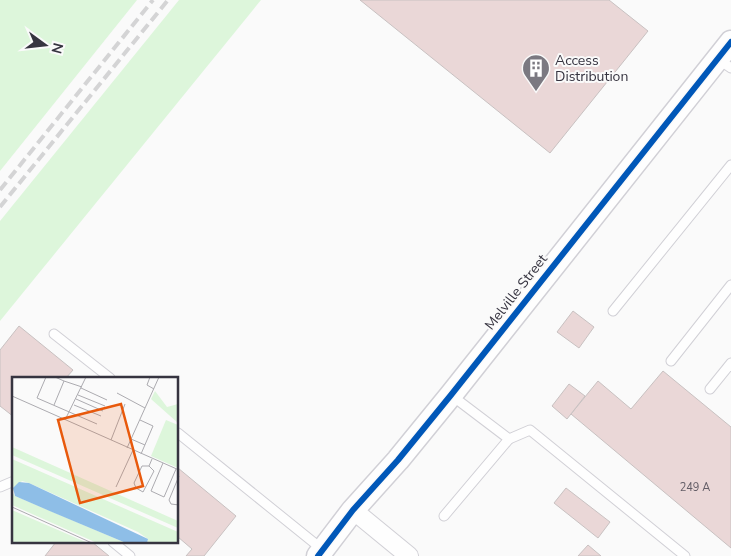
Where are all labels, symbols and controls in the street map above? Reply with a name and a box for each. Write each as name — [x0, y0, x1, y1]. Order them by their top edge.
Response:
north arrow — [20, 20, 70, 70]
text: N — [47, 41, 68, 56]
place label: Access Distribution — [555, 51, 628, 86]
building icon: Access Distribution — [521, 53, 551, 92]
street label: Melville Street — [480, 250, 552, 334]
inset map — [12, 377, 179, 544]
house number: 249 A — [680, 480, 710, 495]

